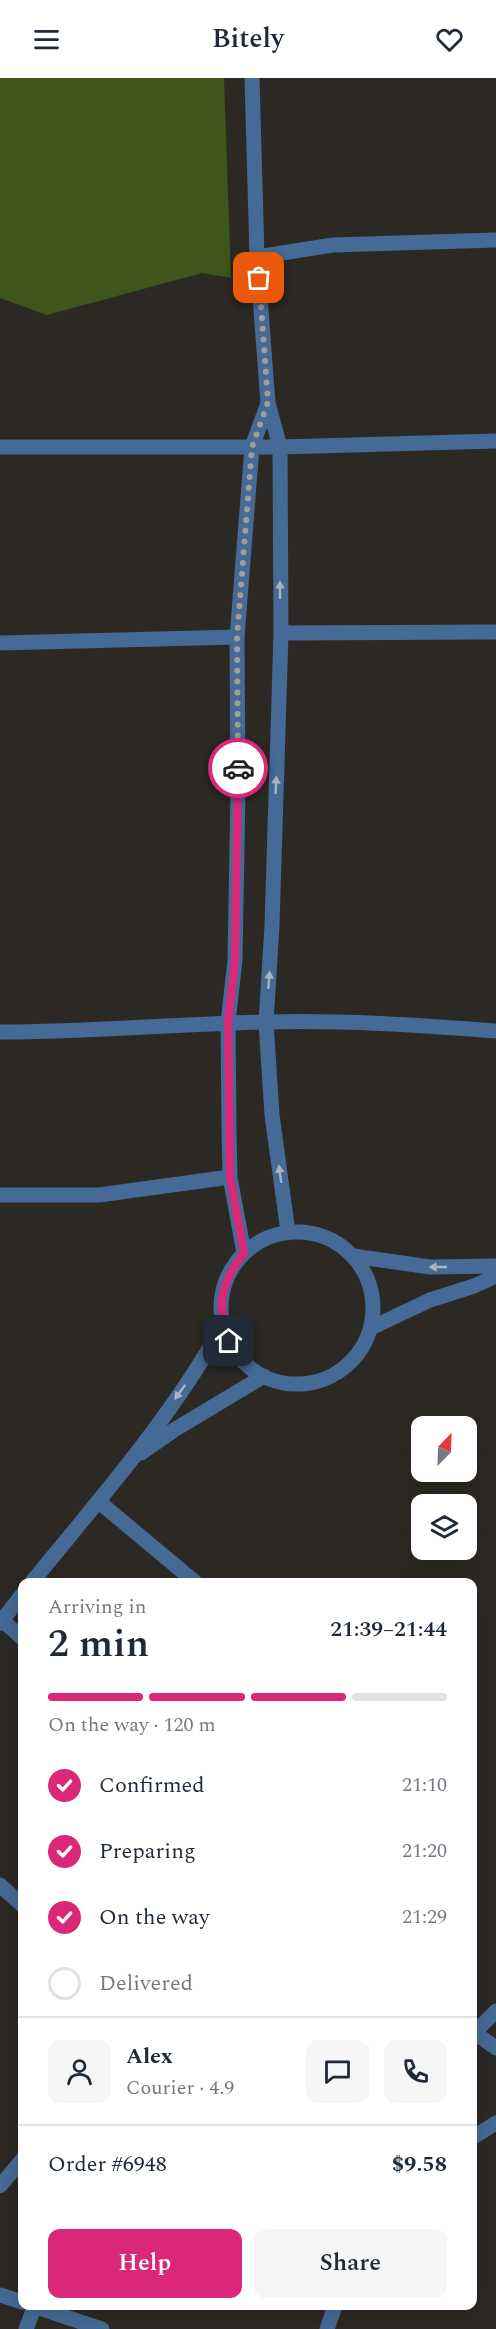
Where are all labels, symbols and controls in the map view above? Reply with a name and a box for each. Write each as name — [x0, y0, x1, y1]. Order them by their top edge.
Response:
text: Bitely — [212, 18, 284, 60]
icon: menu — [30, 23, 63, 56]
icon: heart — [433, 23, 466, 56]
pin — [233, 252, 284, 303]
icon: bag — [242, 261, 275, 294]
one-way arrow — [275, 581, 285, 600]
courier — [208, 738, 268, 798]
icon: car — [222, 752, 255, 785]
one-way arrow — [272, 776, 281, 795]
one-way arrow — [264, 970, 273, 989]
one-way arrow — [276, 1164, 285, 1183]
one-way arrow — [428, 1262, 447, 1272]
pin — [203, 1315, 254, 1366]
icon: home — [212, 1324, 245, 1357]
one-way arrow — [174, 1383, 186, 1399]
north arrow — [411, 1416, 477, 1482]
map controls — [411, 1416, 477, 1560]
button: layers — [411, 1494, 477, 1560]
text: Arriving in — [48, 1592, 146, 1622]
text: 21:39–21:44 — [330, 1613, 447, 1646]
text: 2 min — [48, 1615, 149, 1674]
text: On the way · 120 m — [48, 1710, 216, 1740]
icon: check — [48, 1769, 81, 1802]
text: Confirmed — [99, 1769, 205, 1802]
text: 21:10 — [402, 1770, 447, 1800]
icon: check — [48, 1835, 81, 1868]
text: Preparing — [99, 1835, 196, 1868]
text: 21:20 — [402, 1836, 447, 1866]
icon: check — [48, 1901, 81, 1934]
text: On the way — [99, 1901, 210, 1934]
text: 21:29 — [402, 1902, 447, 1932]
text: Delivered — [99, 1967, 193, 2000]
button: person — [48, 2040, 111, 2103]
text: Alex — [126, 2040, 173, 2073]
button: chat — [306, 2040, 369, 2103]
button: phone — [384, 2040, 447, 2103]
text: Courier · 4.9 — [126, 2073, 234, 2103]
text: Order #6948 — [48, 2148, 167, 2181]
text: $9.58 — [392, 2148, 447, 2181]
button: Help — [48, 2229, 242, 2298]
button: Share — [254, 2229, 447, 2298]

